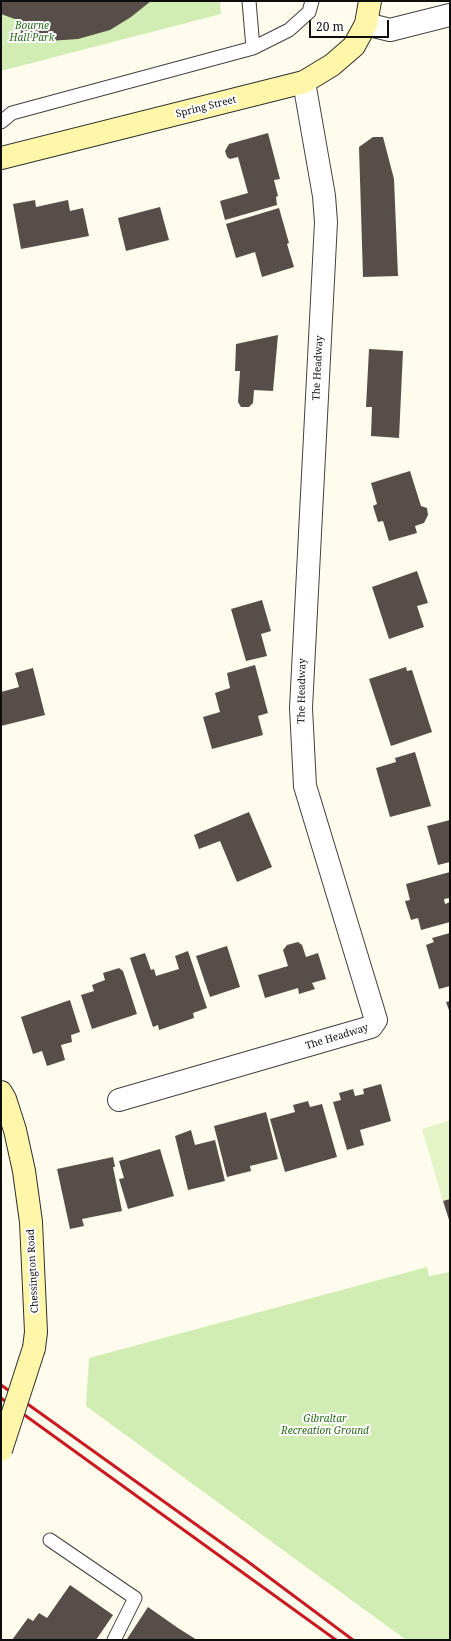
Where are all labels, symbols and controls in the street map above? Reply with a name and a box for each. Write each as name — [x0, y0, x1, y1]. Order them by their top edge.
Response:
scale bar — [311, 12, 391, 38]
text: 20 m — [316, 18, 344, 35]
park label: Bourne Hall Park — [10, 20, 54, 44]
street label: Spring Street — [175, 94, 237, 120]
street label: The Headway — [310, 335, 326, 401]
street label: The Headway — [295, 658, 309, 724]
street label: The Headway — [304, 1022, 370, 1052]
street label: Chessington Road — [25, 1229, 41, 1313]
park label: Gibraltar Recreation Ground — [281, 1413, 369, 1436]

